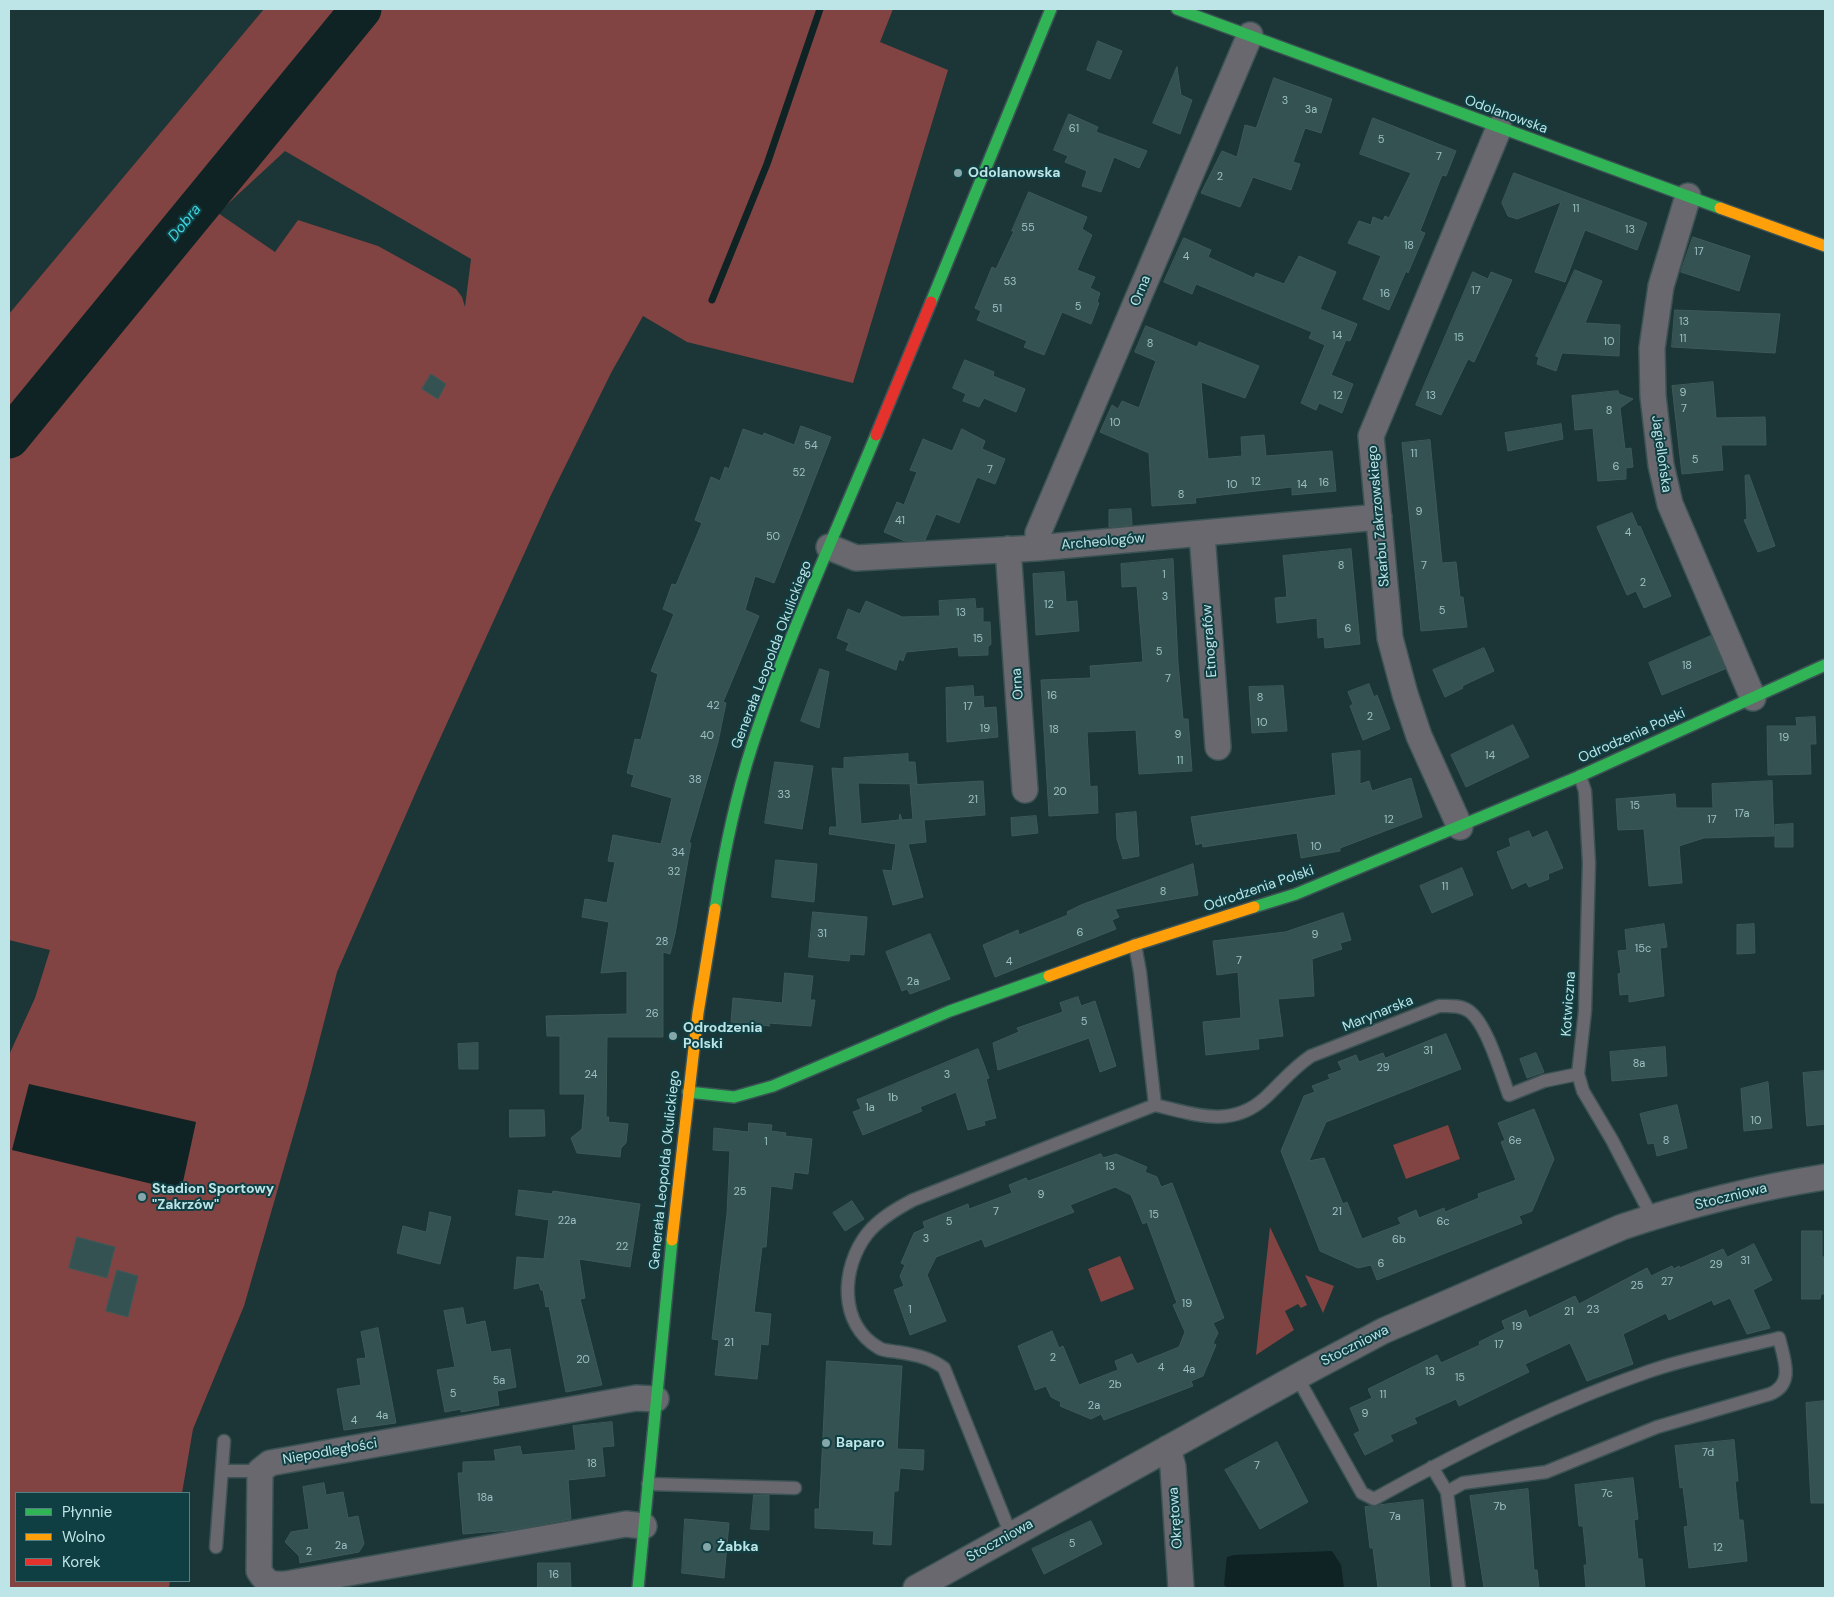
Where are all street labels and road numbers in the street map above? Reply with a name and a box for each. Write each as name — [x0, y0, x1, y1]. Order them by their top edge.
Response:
street label: Odolanowska — [1462, 92, 1550, 138]
street label: Orna — [1127, 273, 1155, 309]
street label: Jagiellońska — [1647, 414, 1675, 494]
street label: Skarbu Zakrzowskiego — [1364, 444, 1394, 588]
street label: Archeologów — [1060, 530, 1146, 554]
street label: Generała Leopolda Okulickiego — [728, 558, 816, 752]
street label: Etnografów — [1199, 604, 1221, 678]
street label: Orna — [1009, 668, 1027, 700]
street label: Odrodzenia Polski — [1576, 705, 1688, 767]
street label: Odrodzenia Polski — [1202, 862, 1316, 916]
street label: Kotwiczna — [1558, 971, 1580, 1037]
street label: Marynarska — [1340, 992, 1416, 1036]
street label: Generała Leopolda Okulickiego — [646, 1069, 684, 1271]
street label: Stoczniowa — [1693, 1180, 1769, 1214]
street label: Stoczniowa — [1318, 1322, 1392, 1370]
street label: Niepodległości — [281, 1435, 379, 1469]
street label: Okrętowa — [1165, 1487, 1187, 1549]
street label: Stoczniowa — [964, 1516, 1036, 1566]

